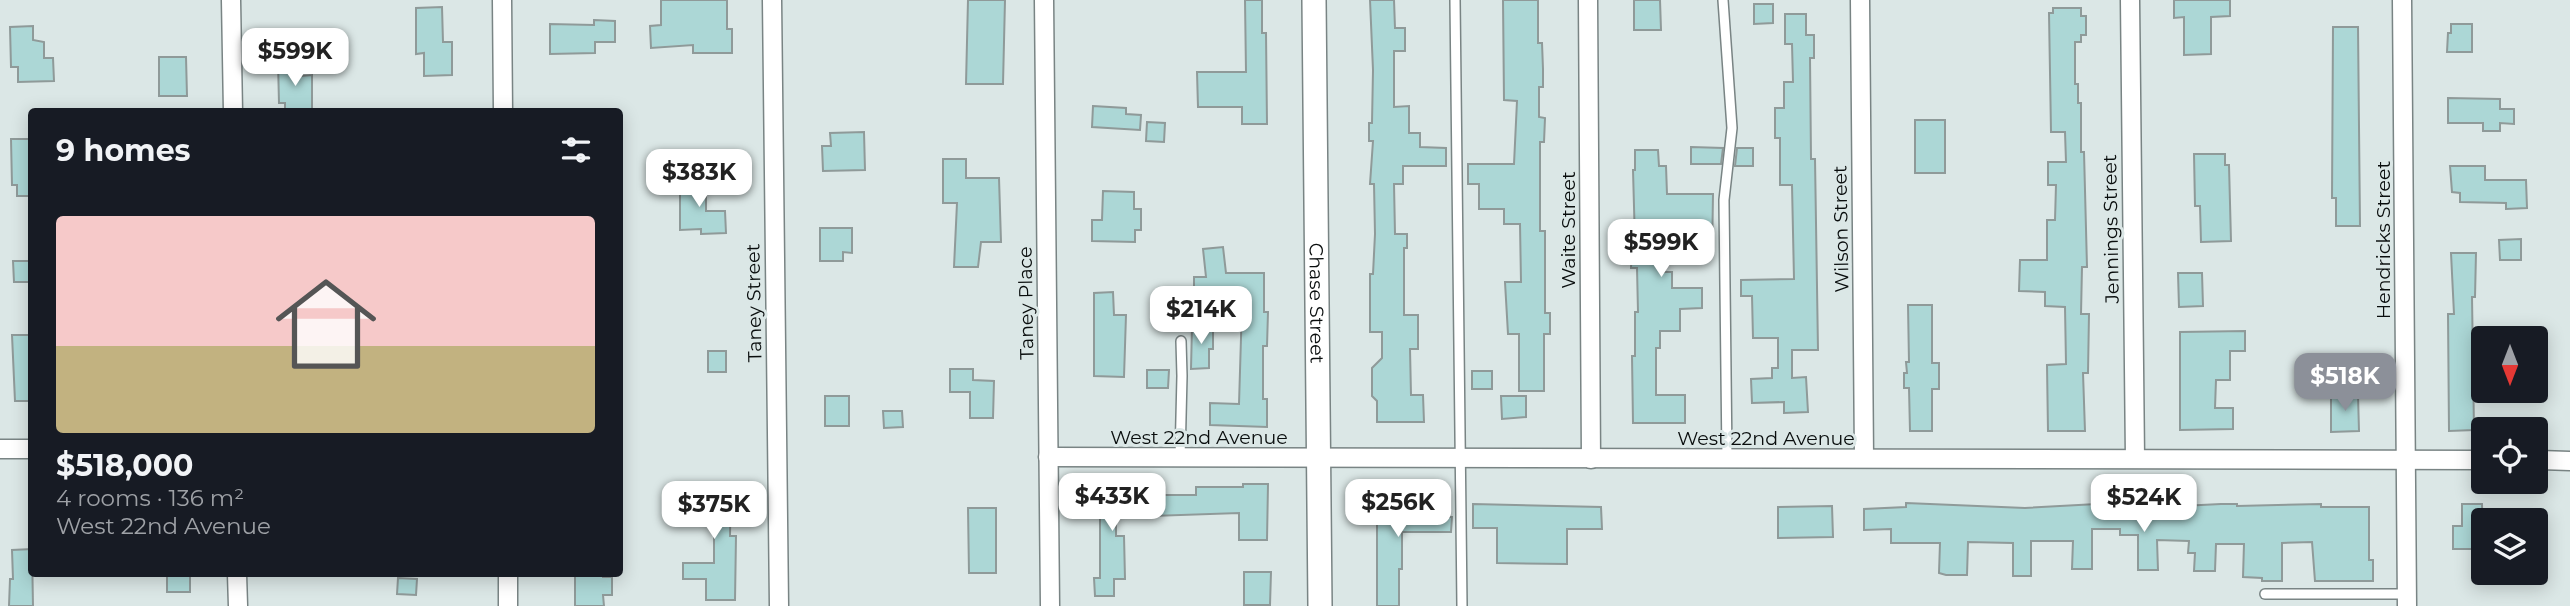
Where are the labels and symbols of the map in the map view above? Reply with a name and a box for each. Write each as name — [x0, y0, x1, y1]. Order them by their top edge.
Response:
pin: $599K — [246, 28, 344, 88]
pin: $383K — [650, 150, 748, 209]
street label: Jennings Street — [2098, 154, 2124, 305]
street label: Hendricks Street — [2372, 160, 2395, 319]
street label: Wilson Street — [1828, 165, 1854, 293]
street label: Waite Street — [1557, 171, 1580, 289]
pin: $599K — [1612, 219, 1710, 279]
street label: Chase Street — [1305, 242, 1329, 364]
street label: Taney Street — [741, 243, 767, 362]
street label: Taney Place — [1014, 246, 1038, 360]
pin: $214K — [1152, 286, 1250, 346]
north arrow — [2471, 326, 2548, 402]
pin: $518K — [2296, 354, 2394, 413]
street label: West 22nd Avenue — [1110, 426, 1288, 449]
street label: West 22nd Avenue — [1677, 427, 1855, 450]
pin: $433K — [1063, 474, 1161, 533]
pin: $524K — [2095, 475, 2193, 534]
pin: $256K — [1349, 480, 1447, 539]
pin: $375K — [665, 482, 763, 541]

